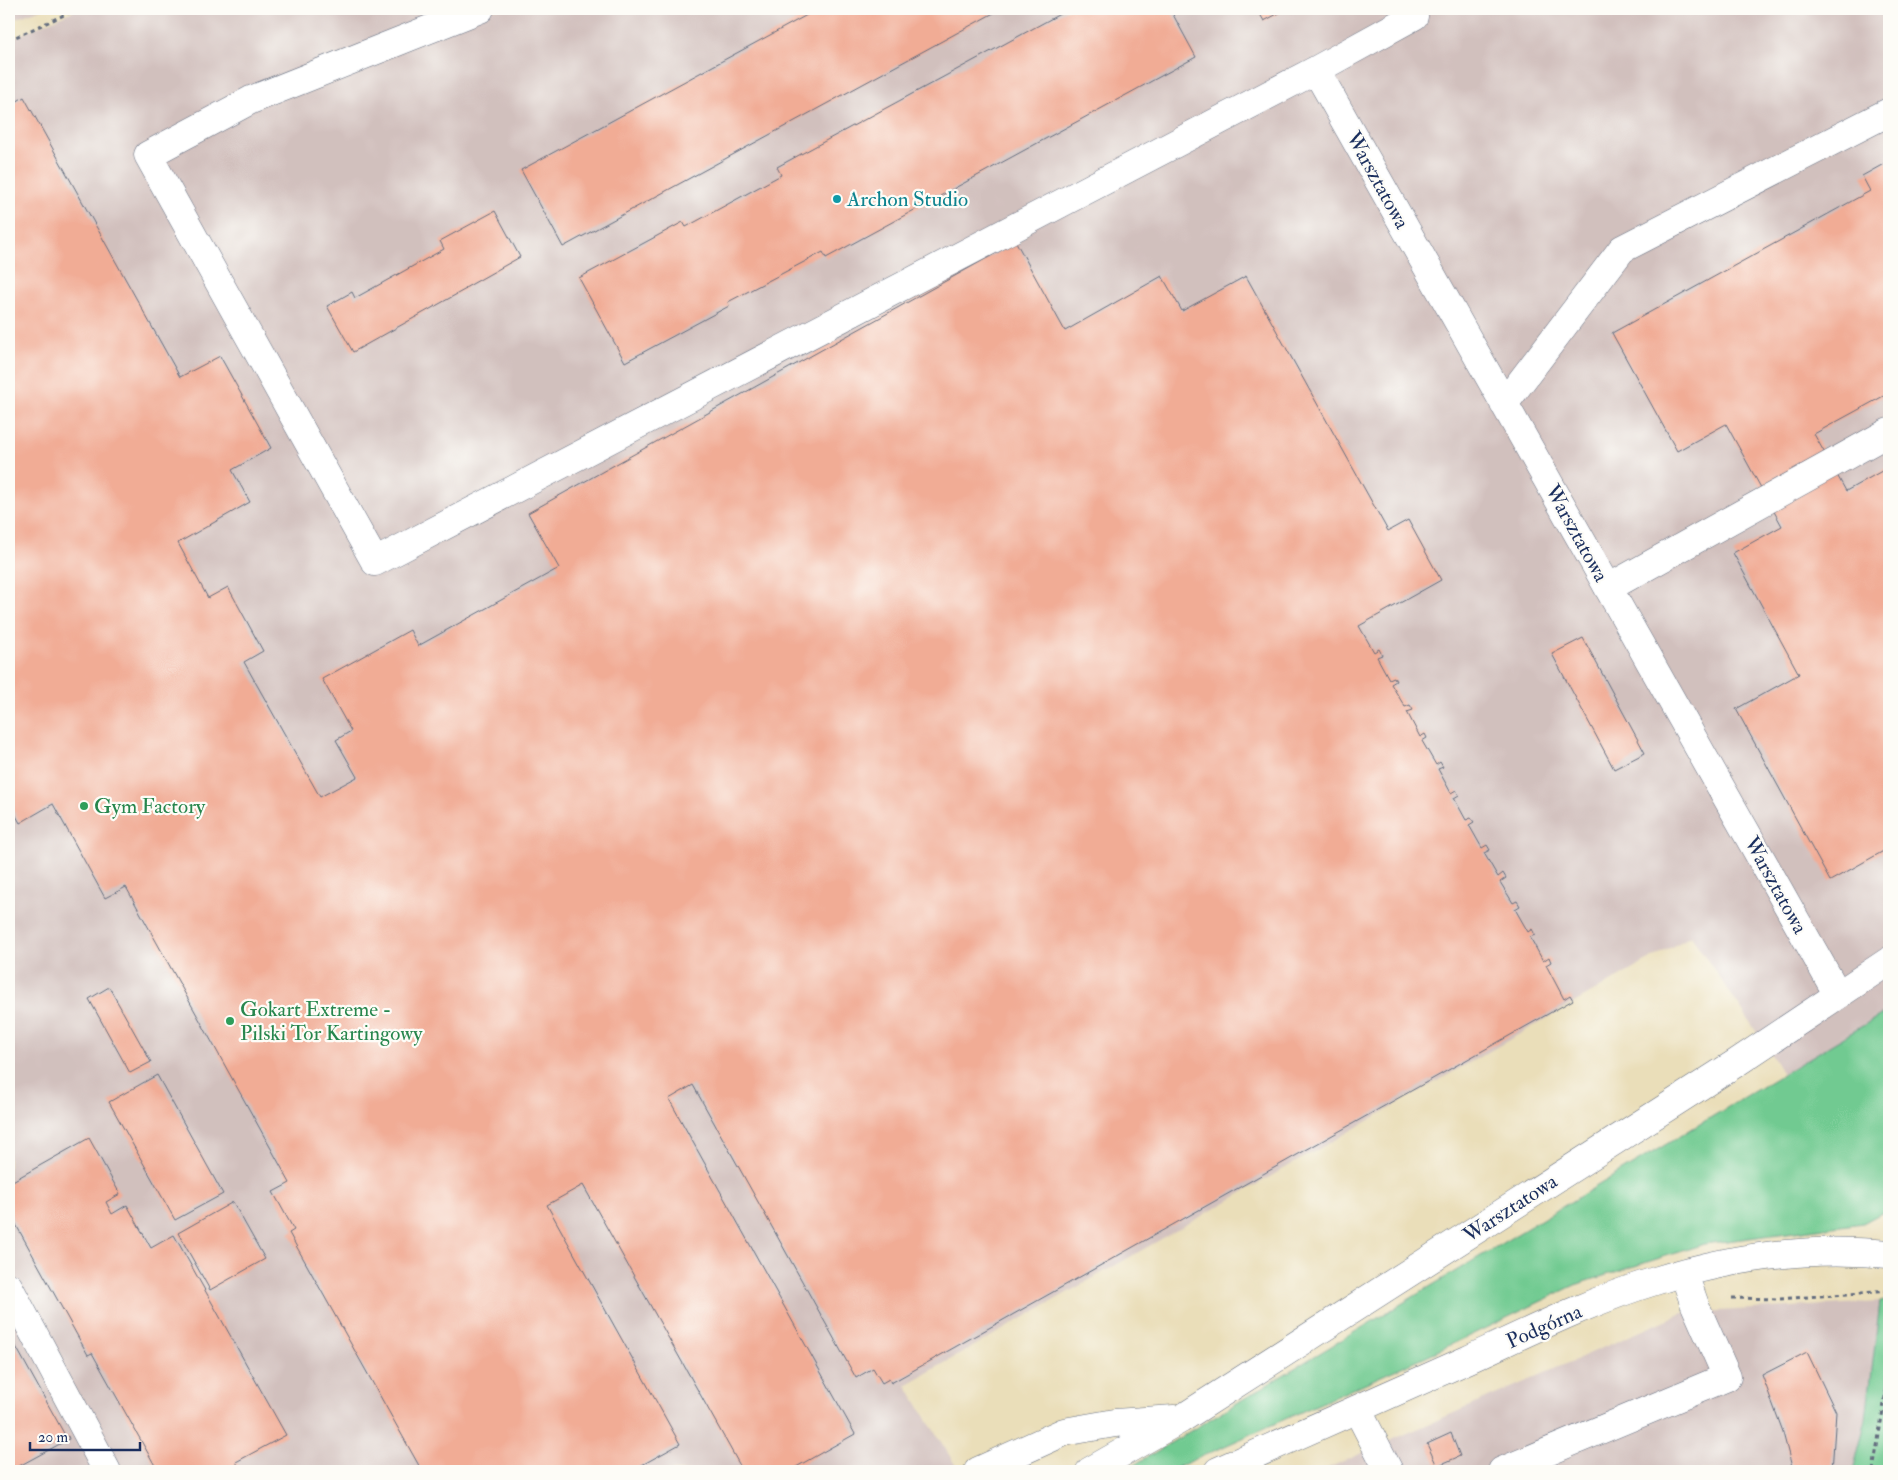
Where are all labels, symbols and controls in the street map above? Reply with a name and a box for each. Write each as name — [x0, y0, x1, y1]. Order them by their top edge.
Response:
street label: Warsztatowa — [1339, 126, 1415, 234]
place label: Archon Studio — [846, 186, 968, 213]
marker: Archon Studio — [831, 193, 843, 205]
street label: Warsztatowa — [1538, 479, 1614, 587]
place label: Gym Factory — [94, 793, 206, 820]
marker: Gym Factory — [78, 800, 90, 812]
street label: Warsztatowa — [1737, 831, 1813, 939]
place label: Gokart Extreme - Pilski Tor Kartingowy — [240, 996, 423, 1047]
marker: Gokart Extreme - Pilski Tor Kartingowy — [224, 1015, 236, 1027]
street label: Warsztatowa — [1457, 1168, 1563, 1249]
street label: Podgórna — [1502, 1298, 1587, 1355]
scale bar — [30, 1420, 140, 1452]
text: 20 m — [38, 1428, 68, 1447]

